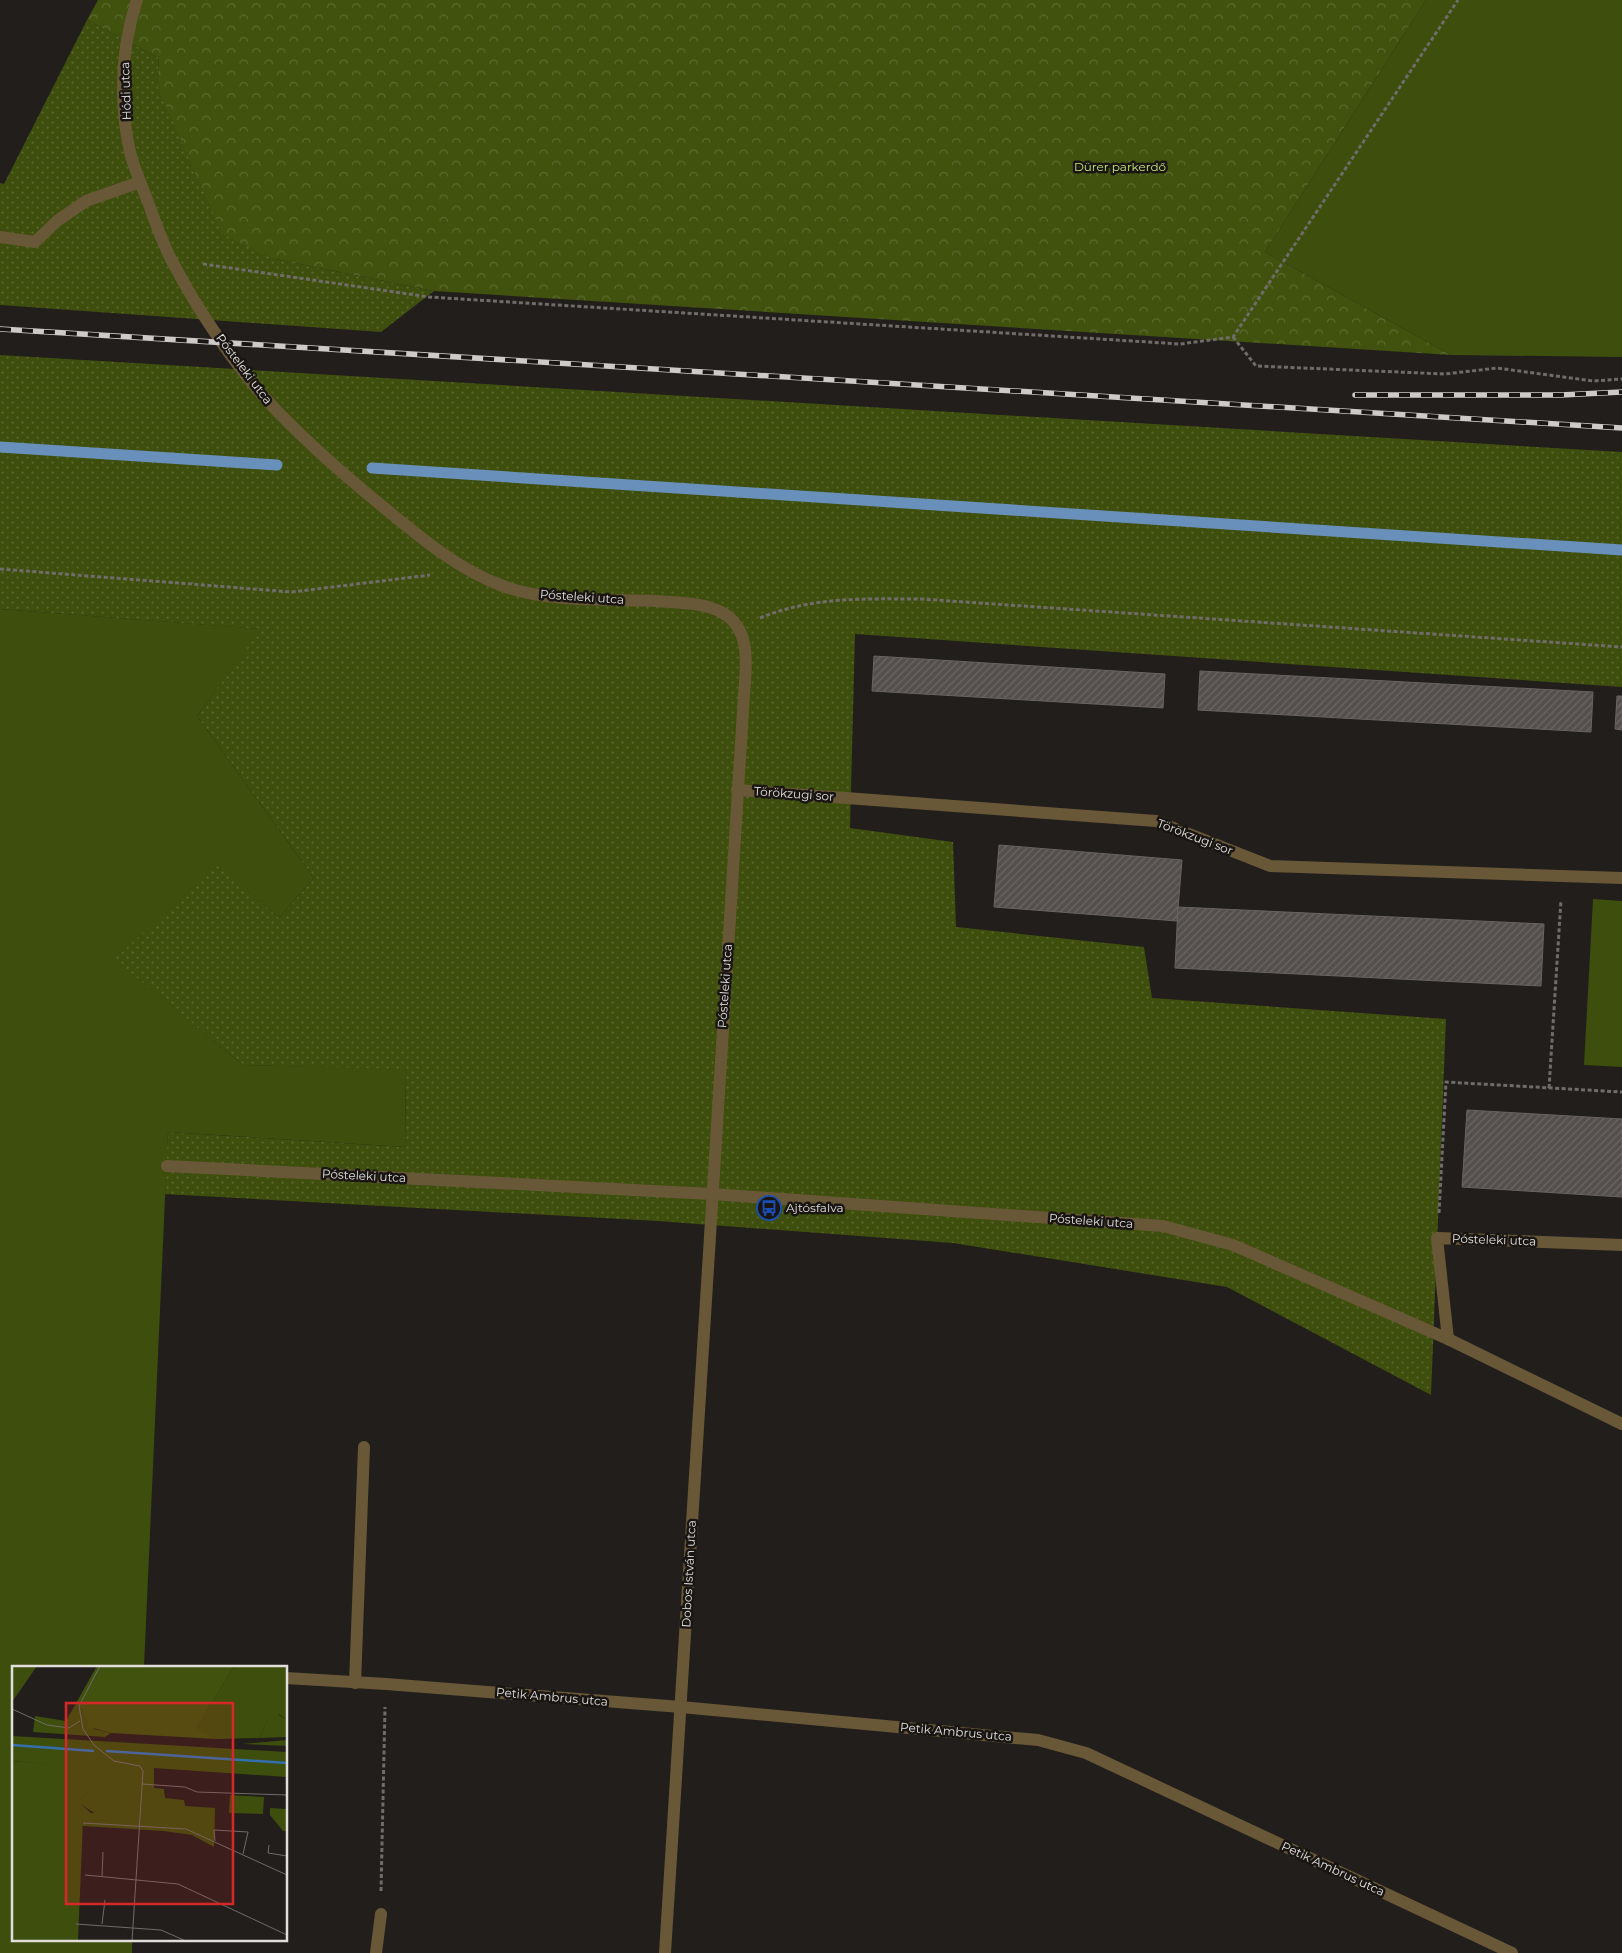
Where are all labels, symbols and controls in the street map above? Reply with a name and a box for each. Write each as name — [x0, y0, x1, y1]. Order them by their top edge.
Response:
street label: Hódi utca — [117, 62, 134, 120]
park label: Dürer parkerdő — [1074, 159, 1166, 174]
street label: Pósteleki utca — [213, 331, 276, 407]
street label: Pósteleki utca — [539, 586, 625, 607]
street label: Törökzugi sor — [754, 783, 835, 804]
street label: Törökzugi sor — [1155, 815, 1235, 858]
street label: Pósteleki utca — [714, 943, 735, 1029]
street label: Pósteleki utca — [322, 1166, 407, 1185]
bus stop icon: Ajtósfalva — [756, 1195, 782, 1221]
place label: Ajtósfalva — [786, 1200, 844, 1215]
street label: Pósteleki utca — [1048, 1210, 1134, 1231]
street label: Pósteleki utca — [1452, 1231, 1536, 1248]
street label: Dobos István utca — [678, 1520, 699, 1628]
inset map — [12, 1666, 288, 1940]
street label: Petik Ambrus utca — [496, 1684, 608, 1709]
street label: Petik Ambrus utca — [900, 1719, 1012, 1744]
street label: Petik Ambrus utca — [1279, 1838, 1387, 1899]

